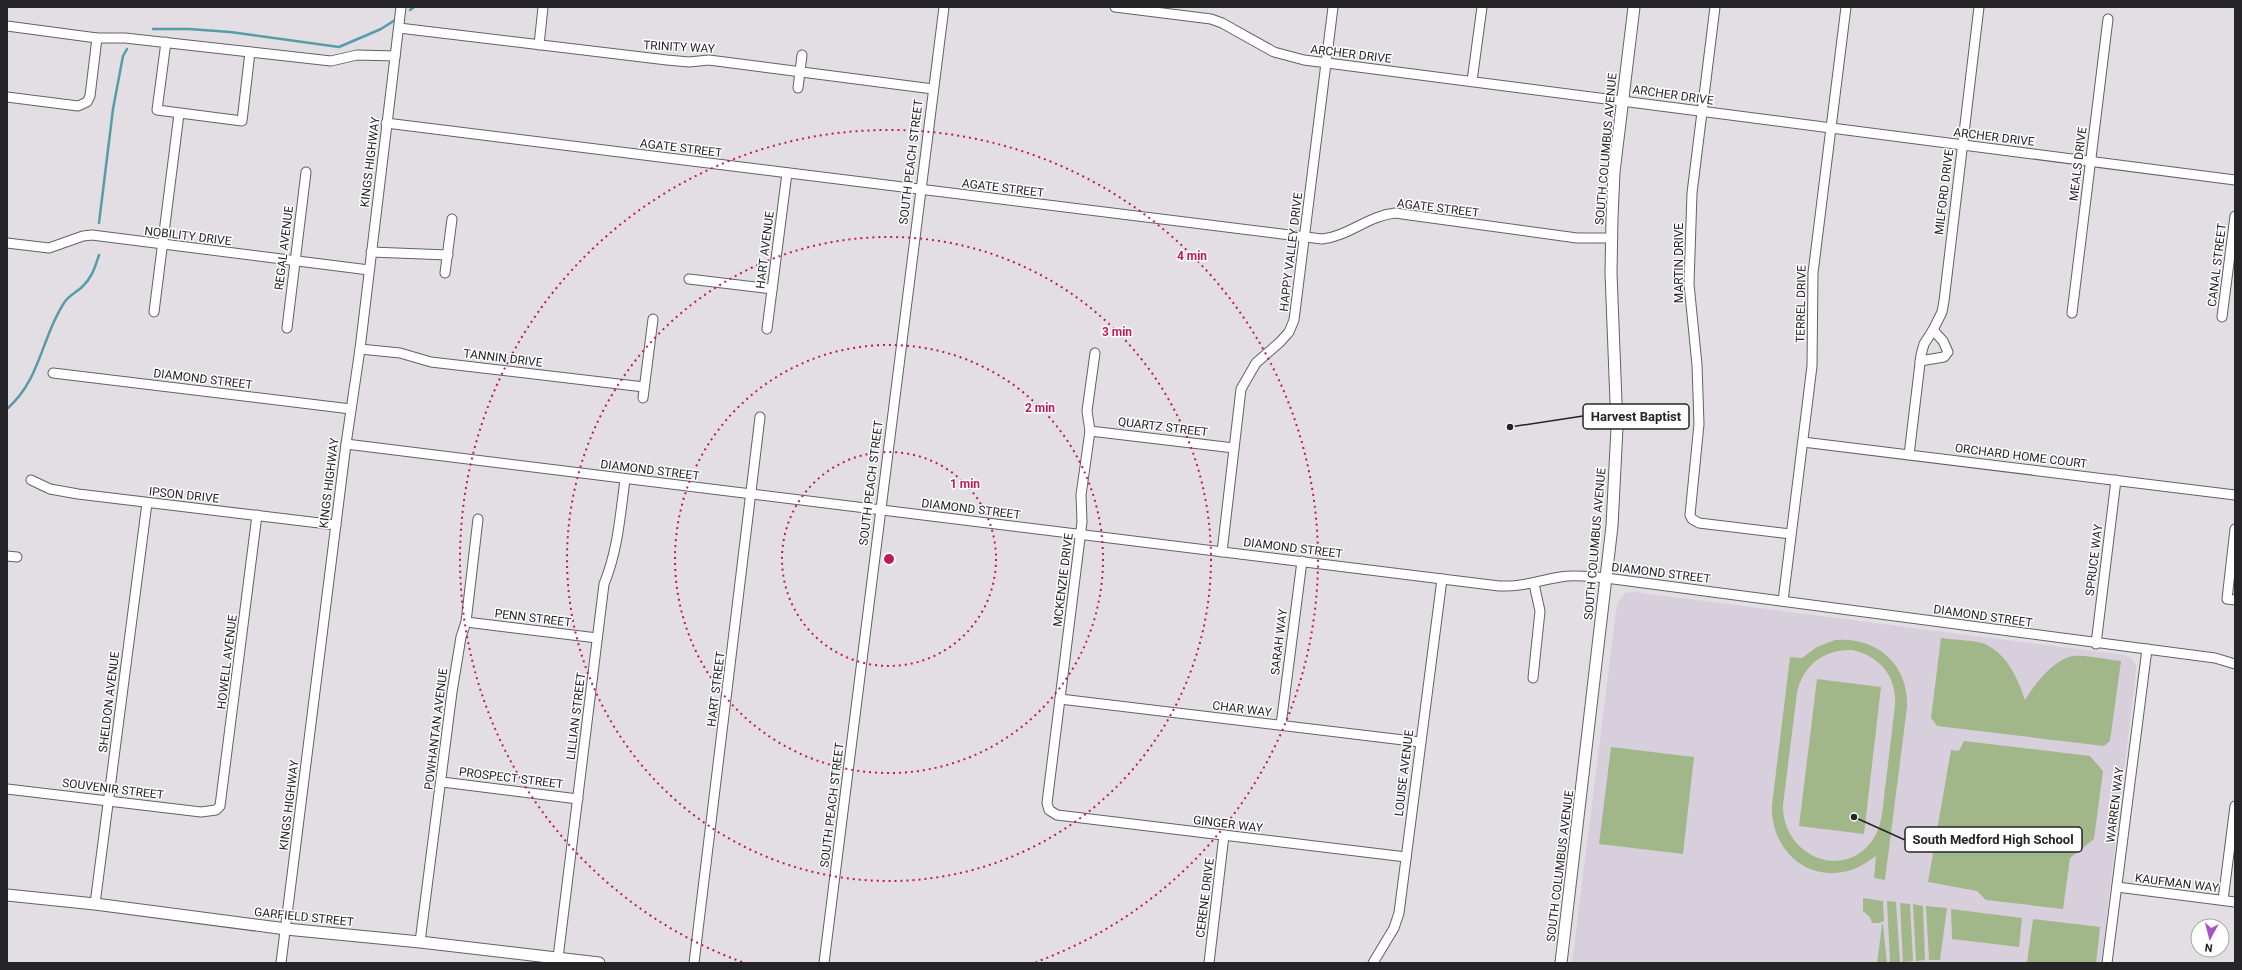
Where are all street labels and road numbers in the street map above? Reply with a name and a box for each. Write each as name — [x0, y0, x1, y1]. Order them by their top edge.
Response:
street label: TRINITY WAY — [643, 38, 716, 56]
street label: ARCHER DRIVE — [1310, 42, 1393, 66]
street label: SOUTH COLUMBUS AVENUE — [1592, 72, 1620, 226]
street label: ARCHER DRIVE — [1632, 82, 1715, 108]
street label: SOUTH PEACH STREET — [896, 99, 926, 225]
street label: KINGS HIGHWAY — [358, 115, 383, 208]
street label: ARCHER DRIVE — [1953, 125, 2036, 149]
street label: MEALS DRIVE — [2067, 126, 2090, 202]
street label: AGATE STREET — [639, 136, 723, 160]
street label: MILFORD DRIVE — [1932, 148, 1956, 236]
street label: AGATE STREET — [961, 176, 1045, 200]
street label: HAPPY VALLEY DRIVE — [1277, 192, 1305, 312]
street label: AGATE STREET — [1396, 196, 1480, 220]
street label: REGAL AVENUE — [272, 205, 296, 291]
street label: HART AVENUE — [753, 210, 777, 290]
street label: CANAL STREET — [2205, 222, 2229, 308]
street label: MARTIN DRIVE — [1672, 223, 1686, 303]
street label: NOBILITY DRIVE — [144, 224, 232, 248]
street label: TERREL DRIVE — [1793, 265, 1809, 343]
street label: TANNIN DRIVE — [463, 346, 543, 370]
street label: DIAMOND STREET — [153, 366, 253, 392]
street label: QUARTZ STREET — [1117, 415, 1209, 439]
street label: SOUTH PEACH STREET — [856, 420, 886, 546]
street label: KINGS HIGHWAY — [317, 436, 342, 529]
street label: ORCHARD HOME COURT — [1954, 441, 2088, 471]
street label: DIAMOND STREET — [600, 457, 700, 483]
street label: SOUTH COLUMBUS AVENUE — [1581, 467, 1609, 621]
street label: IPSON DRIVE — [148, 484, 220, 506]
street label: DIAMOND STREET — [921, 496, 1021, 522]
street label: SPRUCE WAY — [2083, 522, 2105, 597]
street label: MCKENZIE DRIVE — [1050, 532, 1076, 628]
street label: DIAMOND STREET — [1243, 535, 1343, 561]
street label: DIAMOND STREET — [1611, 560, 1711, 586]
street label: DIAMOND STREET — [1933, 602, 2033, 630]
street label: PENN STREET — [494, 606, 572, 630]
street label: SARAH WAY — [1268, 607, 1290, 676]
street label: HOWELL AVENUE — [214, 614, 240, 710]
street label: HART STREET — [704, 650, 728, 728]
street label: SHELDON AVENUE — [96, 651, 122, 753]
street label: POWHANTAN AVENUE — [422, 667, 450, 791]
street label: LILLIAN STREET — [564, 671, 588, 761]
street label: CHAR WAY — [1212, 698, 1273, 720]
street label: LOUISE AVENUE — [1392, 729, 1416, 817]
street label: SOUTH PEACH STREET — [817, 742, 847, 868]
street label: KINGS HIGHWAY — [277, 758, 302, 851]
street label: PROSPECT STREET — [458, 765, 564, 791]
street label: WARREN WAY — [2103, 766, 2127, 844]
street label: SOUVENIR STREET — [61, 776, 165, 802]
street label: SOUTH COLUMBUS AVENUE — [1544, 789, 1576, 943]
street label: GINGER WAY — [1192, 813, 1264, 835]
street label: CERENE DRIVE — [1193, 857, 1217, 939]
street label: KAUFMAN WAY — [2134, 871, 2221, 895]
street label: GARFIELD STREET — [254, 905, 354, 929]

